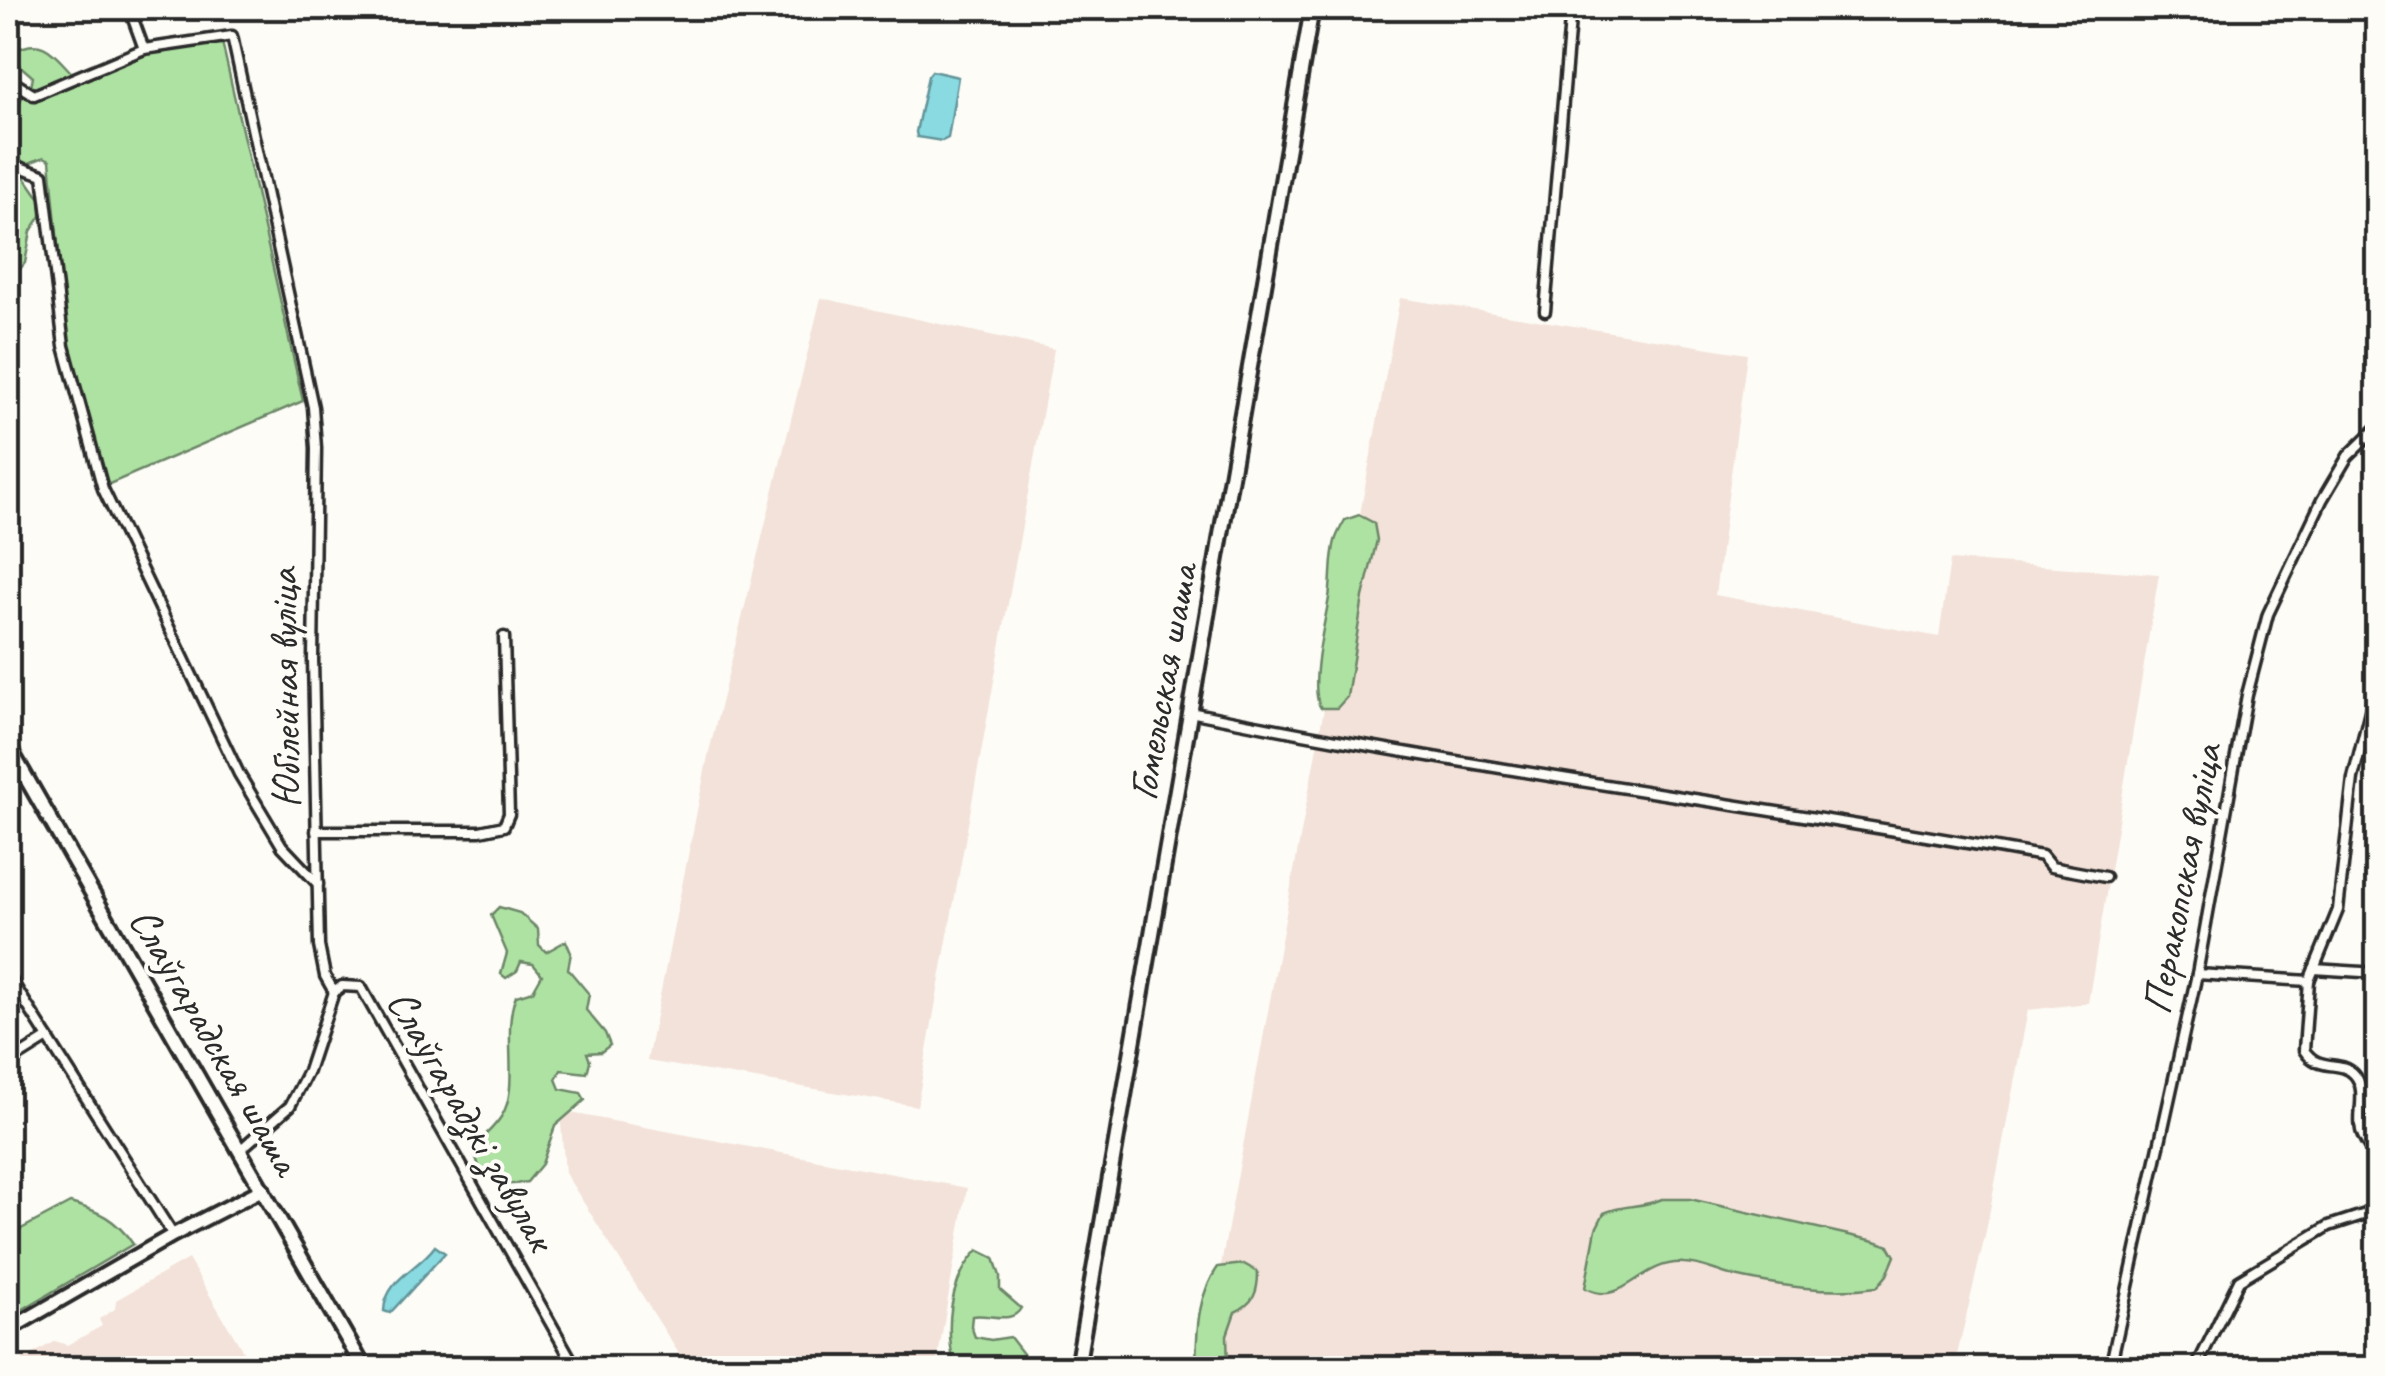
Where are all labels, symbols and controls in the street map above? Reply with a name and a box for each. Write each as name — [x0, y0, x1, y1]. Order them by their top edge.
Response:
street label: Гомельская шаша — [1116, 556, 1210, 804]
street label: Юбілейная вуліца — [256, 565, 314, 808]
street label: Перакопская вуліца — [2130, 737, 2235, 1018]
street label: Слаўгарадская шаша — [117, 898, 315, 1187]
street label: Слаўгарадзкі завулак — [375, 980, 569, 1263]

